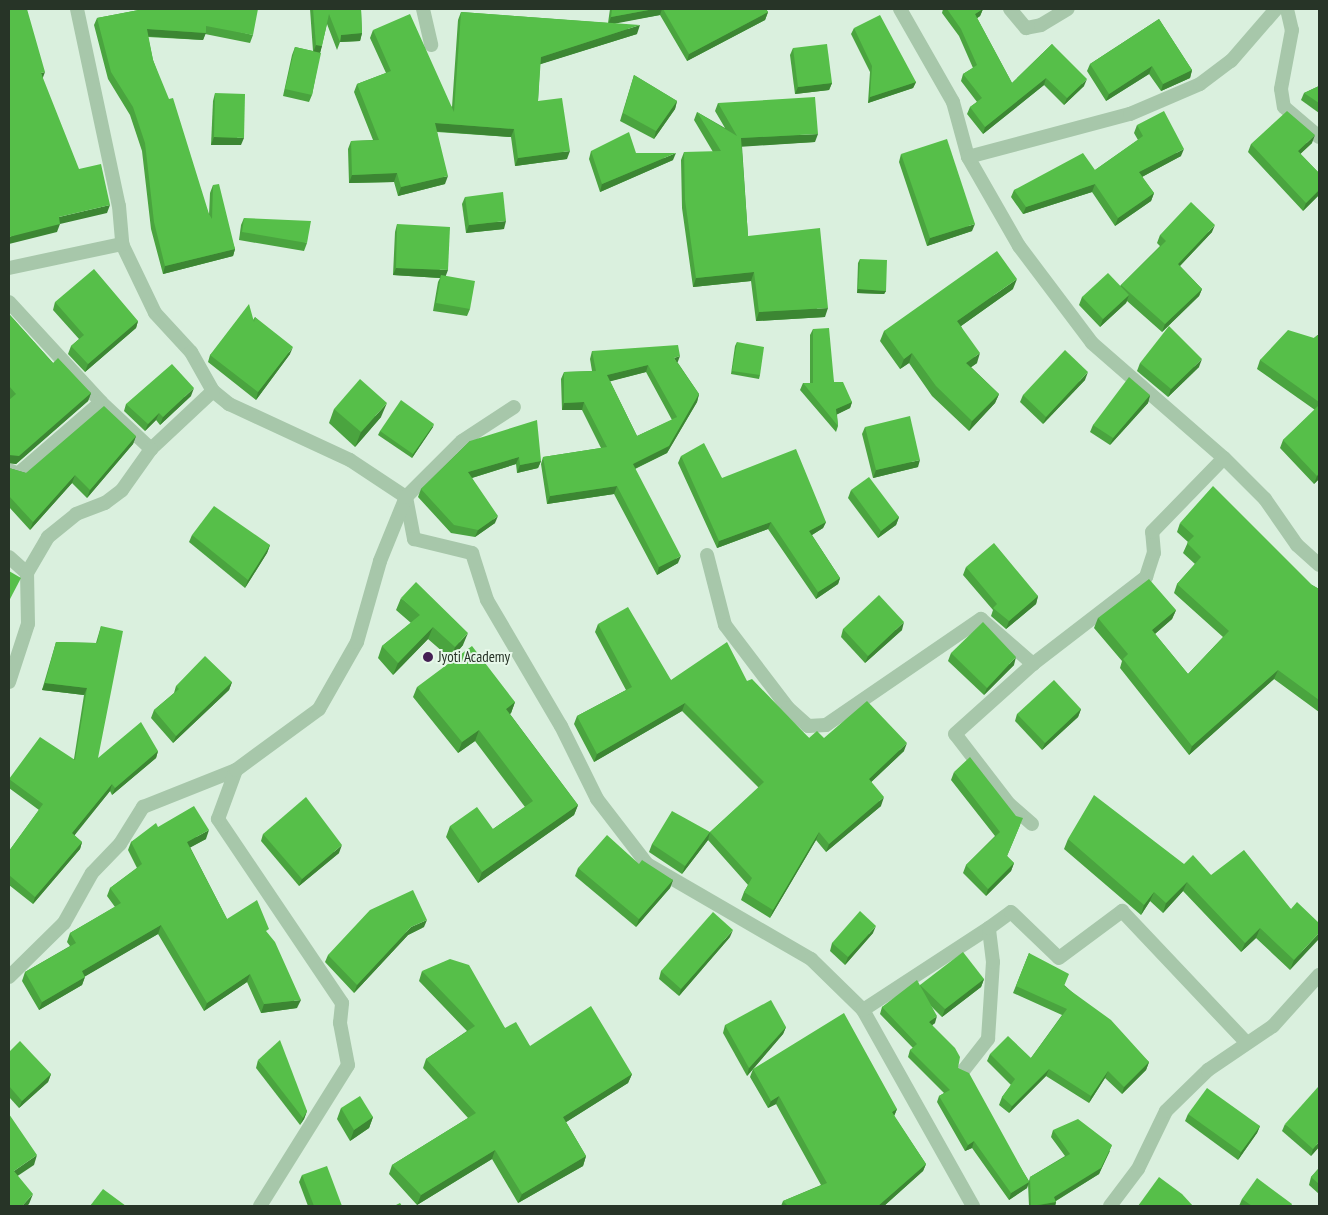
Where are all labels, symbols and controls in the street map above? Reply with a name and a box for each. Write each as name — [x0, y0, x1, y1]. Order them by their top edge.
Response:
place label: Jyoti Academy — [438, 648, 511, 666]
marker: Jyoti Academy — [422, 651, 434, 663]

